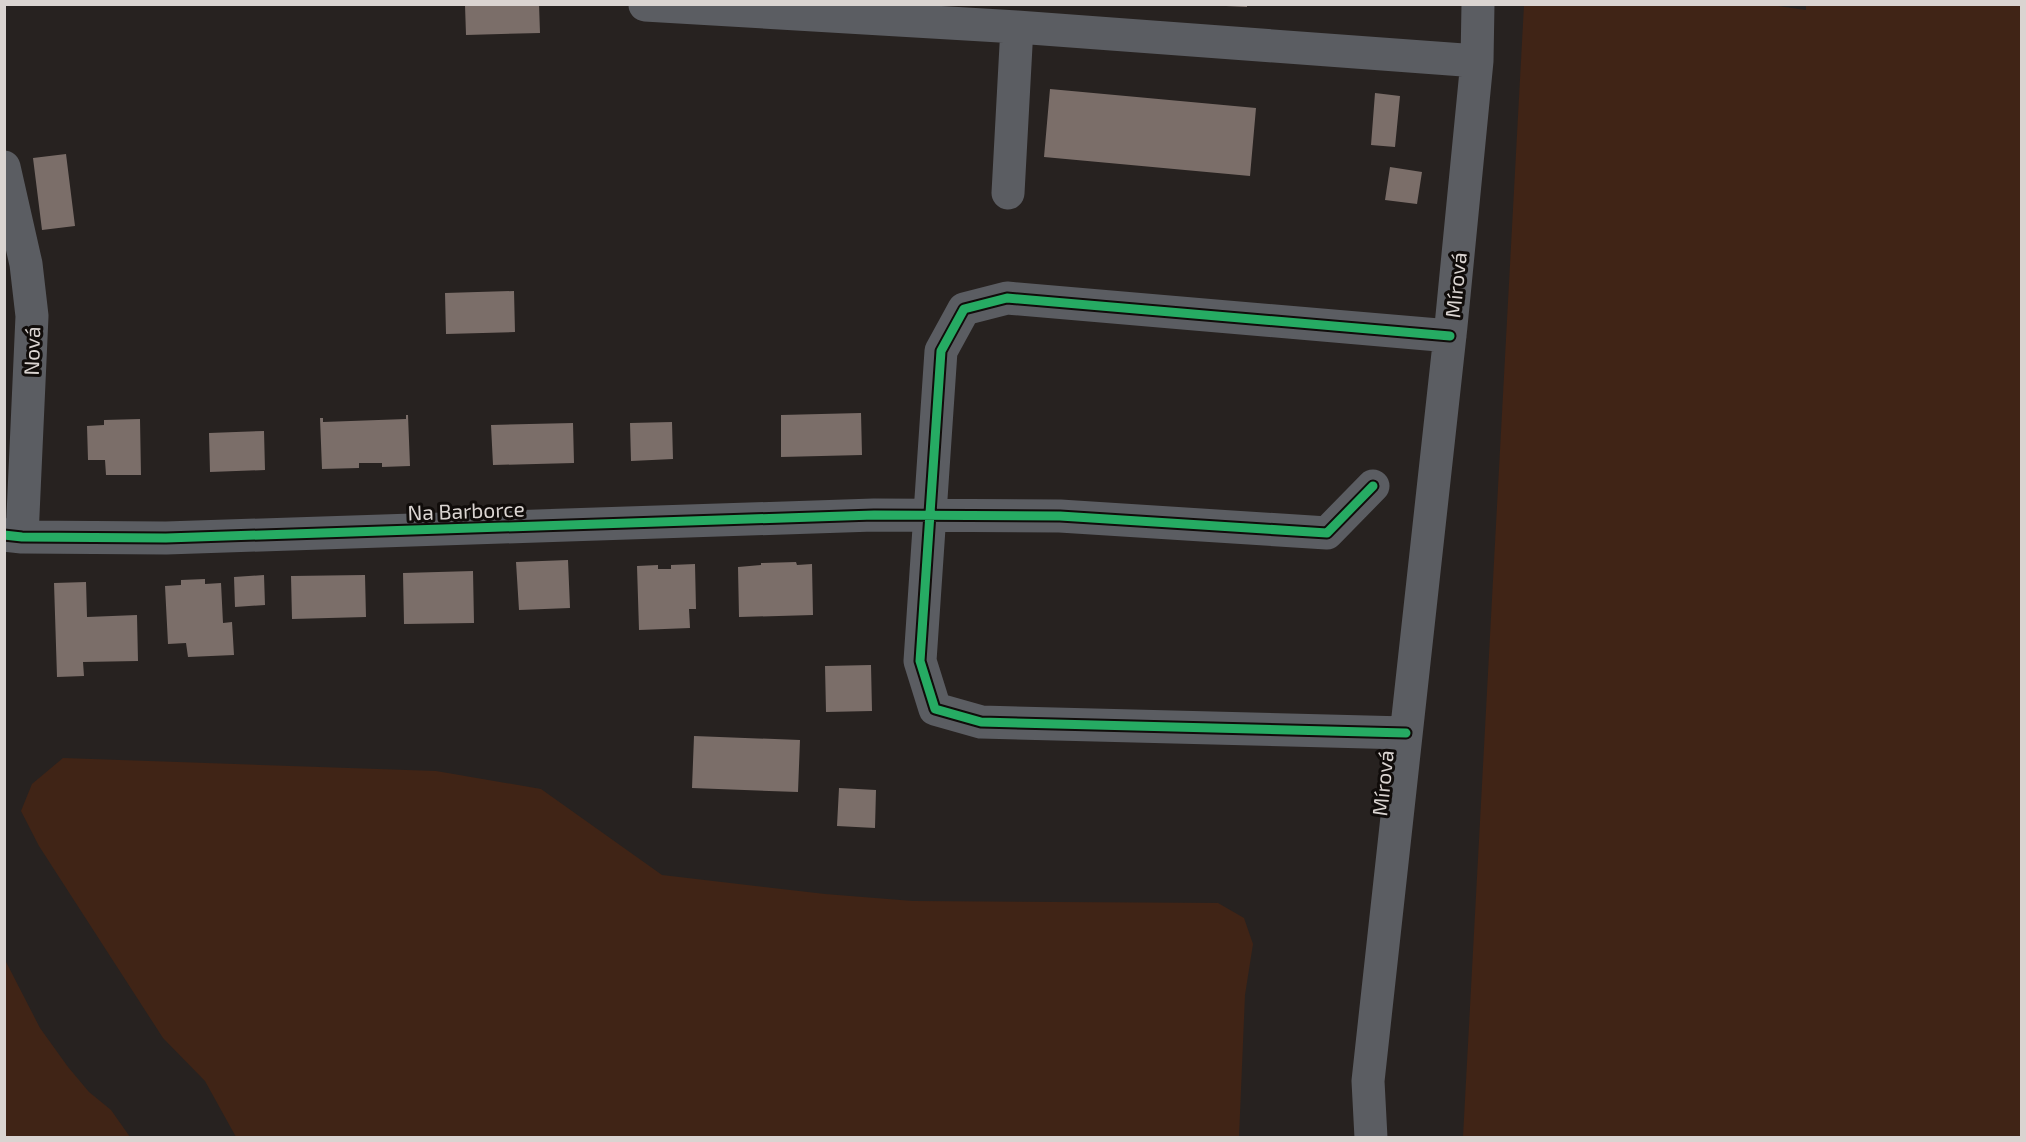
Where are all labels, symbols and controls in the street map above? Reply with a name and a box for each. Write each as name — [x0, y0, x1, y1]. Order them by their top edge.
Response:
street label: Mírová — [1439, 251, 1471, 319]
street label: Nová — [18, 326, 44, 376]
street label: Na Barborce — [407, 495, 525, 525]
street label: Mírová — [1366, 749, 1398, 817]

